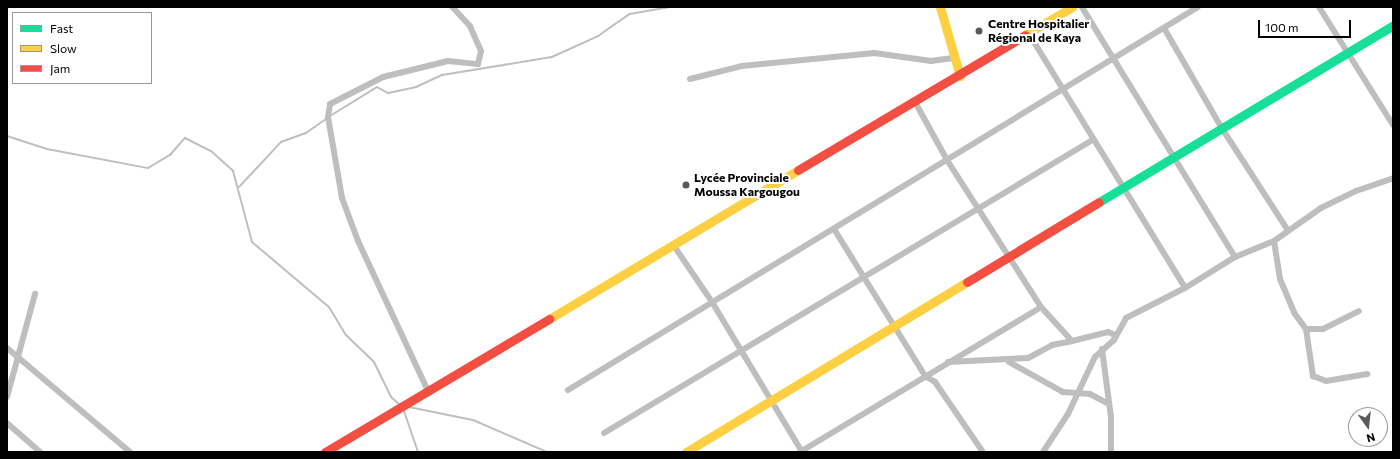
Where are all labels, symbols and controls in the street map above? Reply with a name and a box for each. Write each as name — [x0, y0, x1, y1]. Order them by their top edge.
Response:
legend — [12, 12, 152, 84]
scale bar — [1260, 12, 1353, 38]
place label: Centre Hospitalier Régional de Kaya — [988, 17, 1089, 45]
text: 100 m — [1265, 20, 1299, 34]
text: Fast — [50, 21, 73, 35]
marker: Centre Hospitalier Régional de Kaya — [973, 25, 985, 37]
text: Slow — [50, 41, 77, 55]
text: Jam — [50, 61, 70, 75]
place label: Lycée Provinciale Moussa Kargougou — [694, 171, 800, 199]
marker: Lycée Provinciale Moussa Kargougou — [681, 180, 691, 190]
north arrow — [1348, 407, 1388, 447]
text: N — [1365, 431, 1377, 445]

